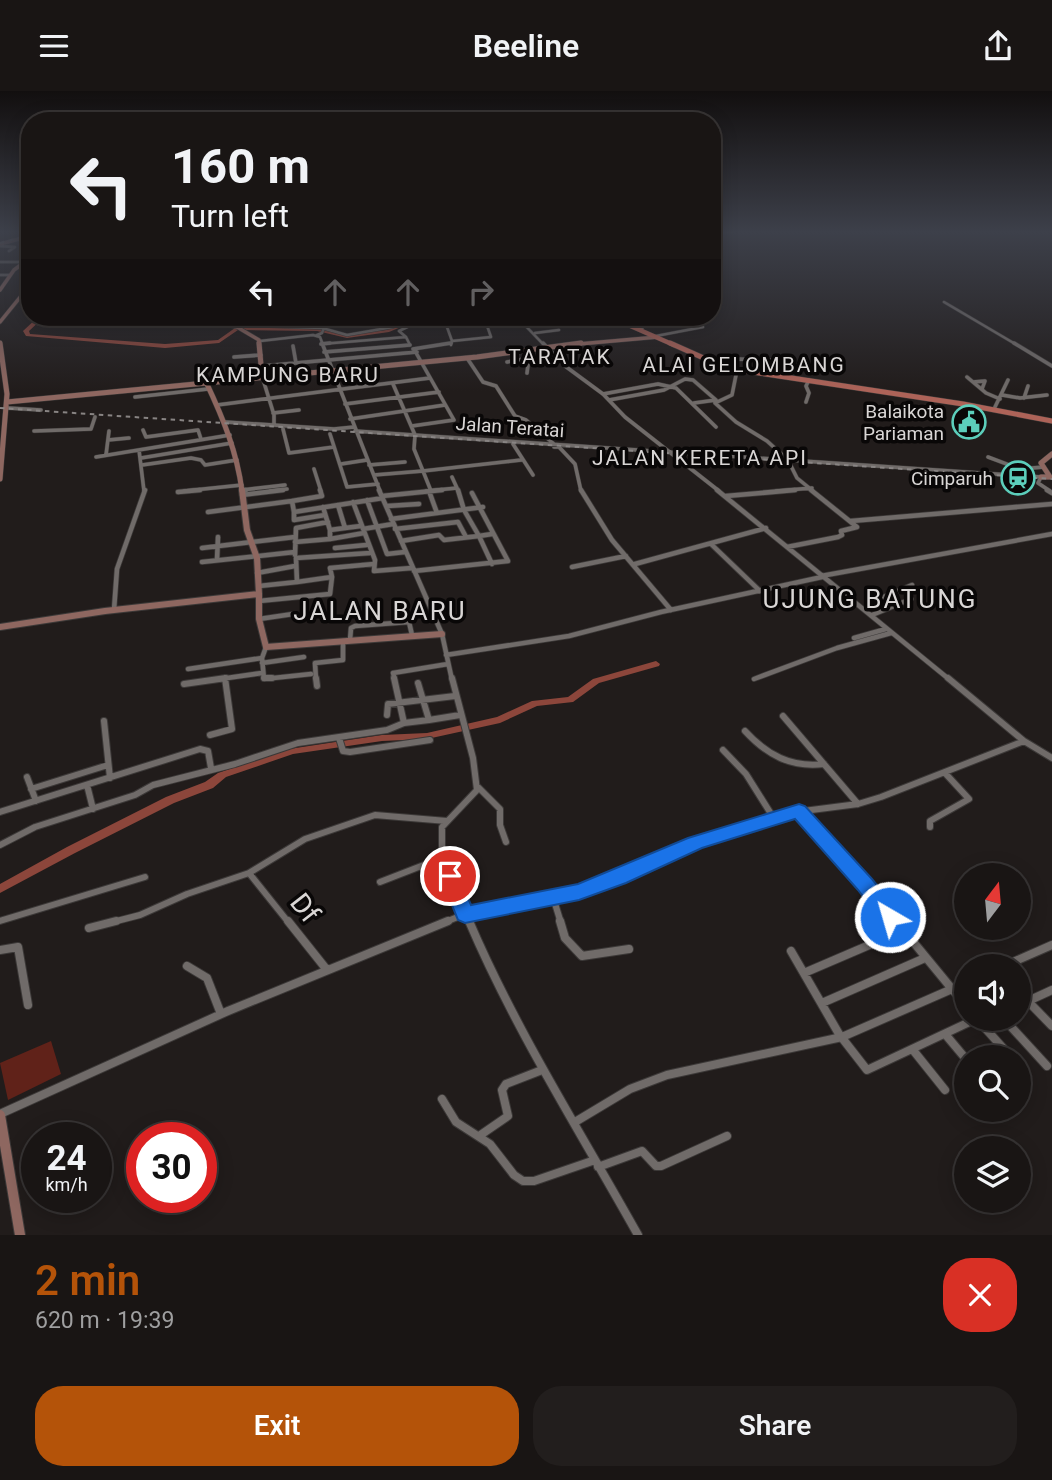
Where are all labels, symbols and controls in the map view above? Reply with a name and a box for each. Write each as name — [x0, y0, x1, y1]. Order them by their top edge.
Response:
icon: menu — [35, 27, 73, 65]
text: Beeline — [473, 27, 579, 65]
icon: share — [979, 27, 1017, 65]
text: 160 m — [171, 138, 310, 195]
icon: left — [56, 140, 147, 231]
text: Turn left — [171, 197, 289, 235]
icon: left — [243, 273, 281, 311]
icon: ahead — [316, 273, 354, 311]
icon: ahead — [389, 273, 427, 311]
icon: right — [462, 273, 500, 311]
district label: TARATAK — [508, 345, 612, 369]
district label: ALAI GELOMBANG — [642, 353, 846, 377]
district label: KAMPUNG BARU — [196, 363, 380, 387]
place label: Balaikota Pariaman — [863, 400, 944, 445]
public building icon: Balaikota Pariaman — [950, 403, 988, 441]
street label: Jalan Teratai — [455, 412, 565, 442]
district label: JALAN KERETA API — [592, 446, 808, 470]
station icon: Cimparuh — [999, 459, 1037, 497]
place label: Cimparuh — [911, 467, 993, 490]
district label: UJUNG BATUNG — [763, 584, 977, 614]
district label: JALAN BARU — [293, 596, 467, 626]
pin — [420, 846, 480, 906]
icon: arrive — [431, 857, 469, 895]
north arrow — [954, 863, 1031, 940]
map controls — [954, 863, 1031, 1213]
position arrow — [853, 880, 927, 954]
street label: Df — [283, 887, 327, 929]
button: sound — [954, 954, 1031, 1031]
button: search — [954, 1045, 1031, 1122]
speed limit sign: 30 — [126, 1122, 217, 1213]
button: layers — [954, 1136, 1031, 1213]
text: 24 — [46, 1138, 87, 1179]
text: km/h — [45, 1174, 88, 1195]
text: 2 min — [35, 1256, 140, 1305]
button: close — [943, 1258, 1017, 1332]
text: 620 m · 19:39 — [35, 1307, 174, 1334]
button: Exit — [35, 1386, 519, 1466]
button: Share — [533, 1386, 1017, 1466]

